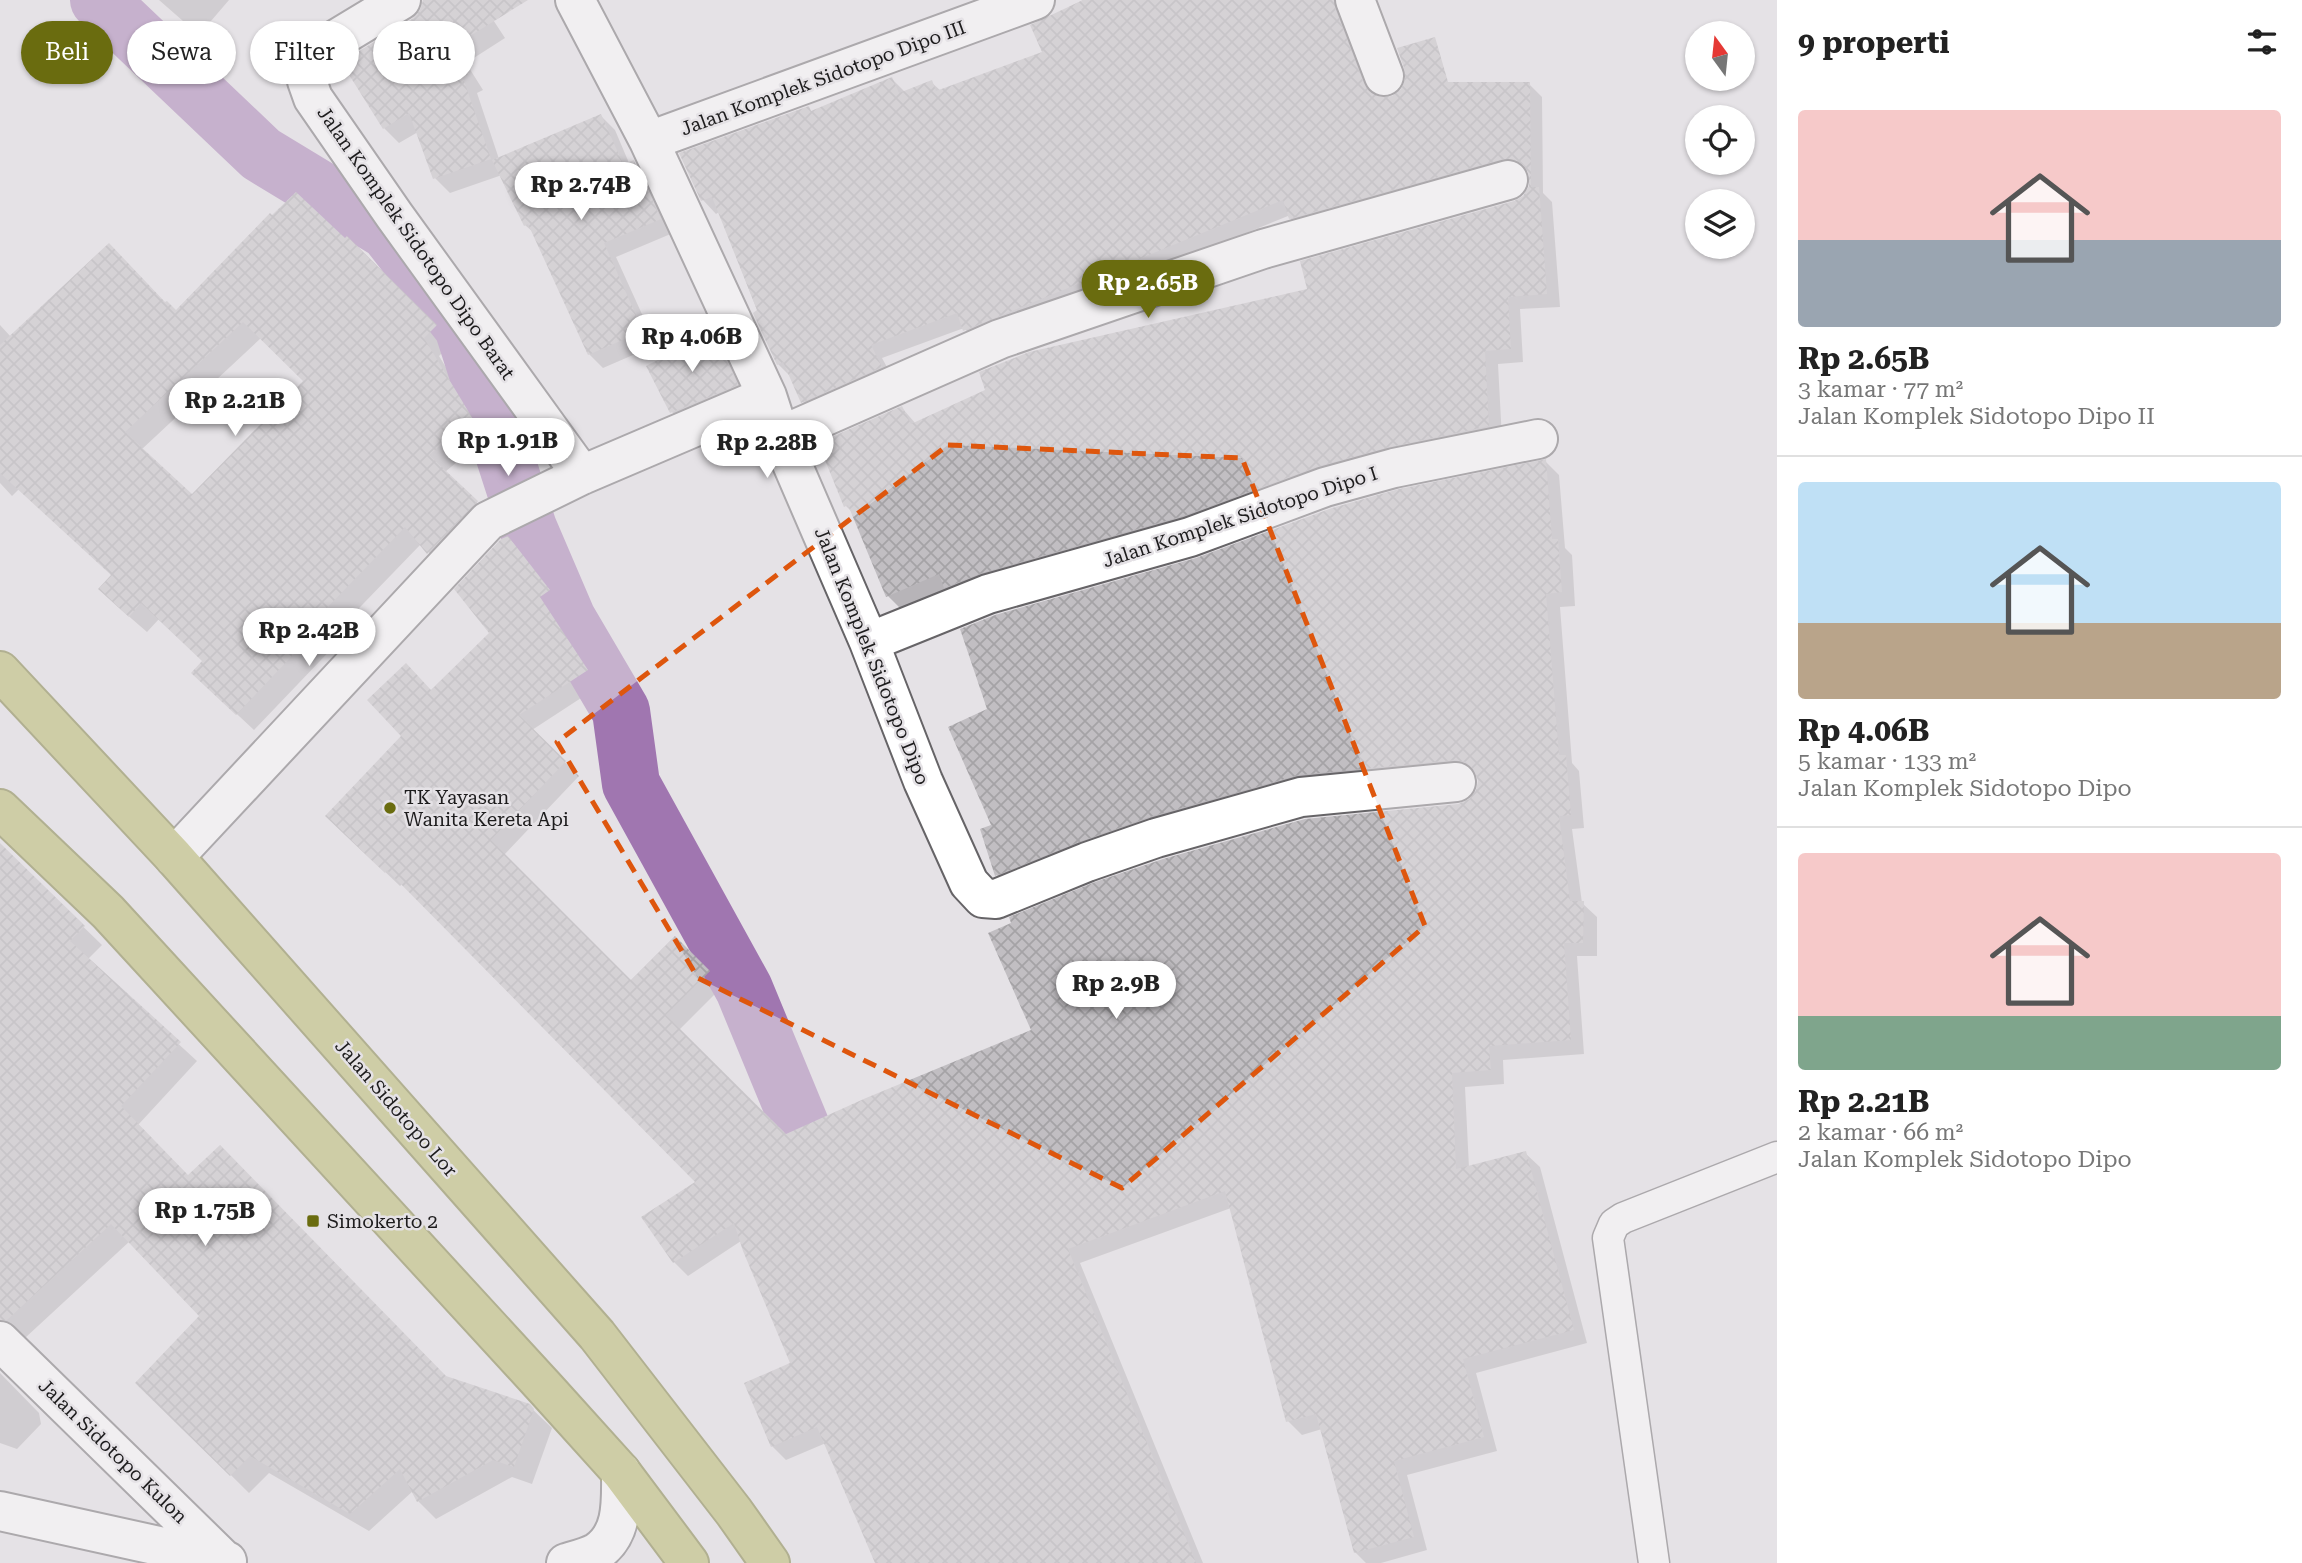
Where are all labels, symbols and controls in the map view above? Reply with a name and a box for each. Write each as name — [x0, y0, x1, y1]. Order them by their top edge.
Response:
street label: Jalan Komplek Sidotopo Dipo III — [677, 16, 969, 140]
chip: Beli — [21, 21, 113, 84]
chip: Sewa — [127, 21, 236, 84]
chip: Filter — [250, 21, 359, 84]
chip: Baru — [373, 21, 475, 84]
north arrow — [1685, 21, 1755, 91]
map controls — [1685, 21, 1755, 259]
icon: filters — [2243, 23, 2281, 61]
text: 9 properti — [1798, 25, 1949, 60]
street label: Jalan Komplek Sidotopo Dipo Barat — [312, 102, 520, 384]
button: locate — [1685, 105, 1755, 175]
icon: home — [1977, 155, 2103, 281]
pin: Rp 2.74B — [509, 162, 653, 222]
text: Rp 2.74B — [531, 171, 631, 198]
button: layers — [1685, 189, 1755, 259]
pin: Rp 2.65B — [1076, 260, 1220, 320]
text: Rp 2.65B — [1098, 269, 1198, 296]
pin: Rp 4.06B — [620, 314, 764, 374]
text: Rp 4.06B — [642, 323, 742, 350]
text: Rp 2.65B — [1798, 341, 1930, 376]
text: 3 kamar · 77 m² — [1798, 376, 1963, 403]
pin: Rp 2.21B — [163, 378, 307, 438]
text: Rp 2.21B — [185, 387, 285, 414]
text: Jalan Komplek Sidotopo Dipo II — [1798, 403, 2155, 430]
pin: Rp 1.91B — [436, 419, 580, 478]
pin: Rp 2.28B — [695, 420, 839, 480]
text: Rp 1.91B — [458, 427, 558, 454]
text: Rp 2.28B — [717, 429, 817, 456]
street label: Jalan Komplek Sidotopo Dipo I — [1100, 462, 1380, 572]
street label: Jalan Komplek Sidotopo Dipo — [810, 524, 934, 788]
icon: home — [1977, 527, 2103, 653]
pin: Rp 2.42B — [237, 608, 381, 668]
text: Rp 2.42B — [259, 617, 359, 644]
text: Rp 4.06B — [1798, 713, 1930, 748]
text: 5 kamar · 133 m² — [1798, 748, 1976, 775]
text: Jalan Komplek Sidotopo Dipo — [1798, 775, 2132, 802]
place label: TK Yayasan Wanita Kereta Api — [404, 786, 569, 831]
marker: TK Yayasan Wanita Kereta Api — [382, 800, 398, 816]
icon: home — [1977, 898, 2103, 1024]
pin: Rp 2.9B — [1051, 962, 1181, 1021]
text: Rp 2.9B — [1072, 970, 1160, 997]
street label: Jalan Sidotopo Lor — [330, 1035, 462, 1181]
text: Rp 2.21B — [1798, 1084, 1930, 1119]
text: 2 kamar · 66 m² — [1798, 1119, 1963, 1146]
text: Jalan Komplek Sidotopo Dipo — [1798, 1146, 2132, 1173]
pin: Rp 1.75B — [133, 1188, 277, 1248]
text: Rp 1.75B — [155, 1197, 255, 1224]
place label: Simokerto 2 — [327, 1210, 438, 1233]
marker: Simokerto 2 — [305, 1213, 321, 1229]
street label: Jalan Sidotopo Kulon — [34, 1374, 192, 1528]

